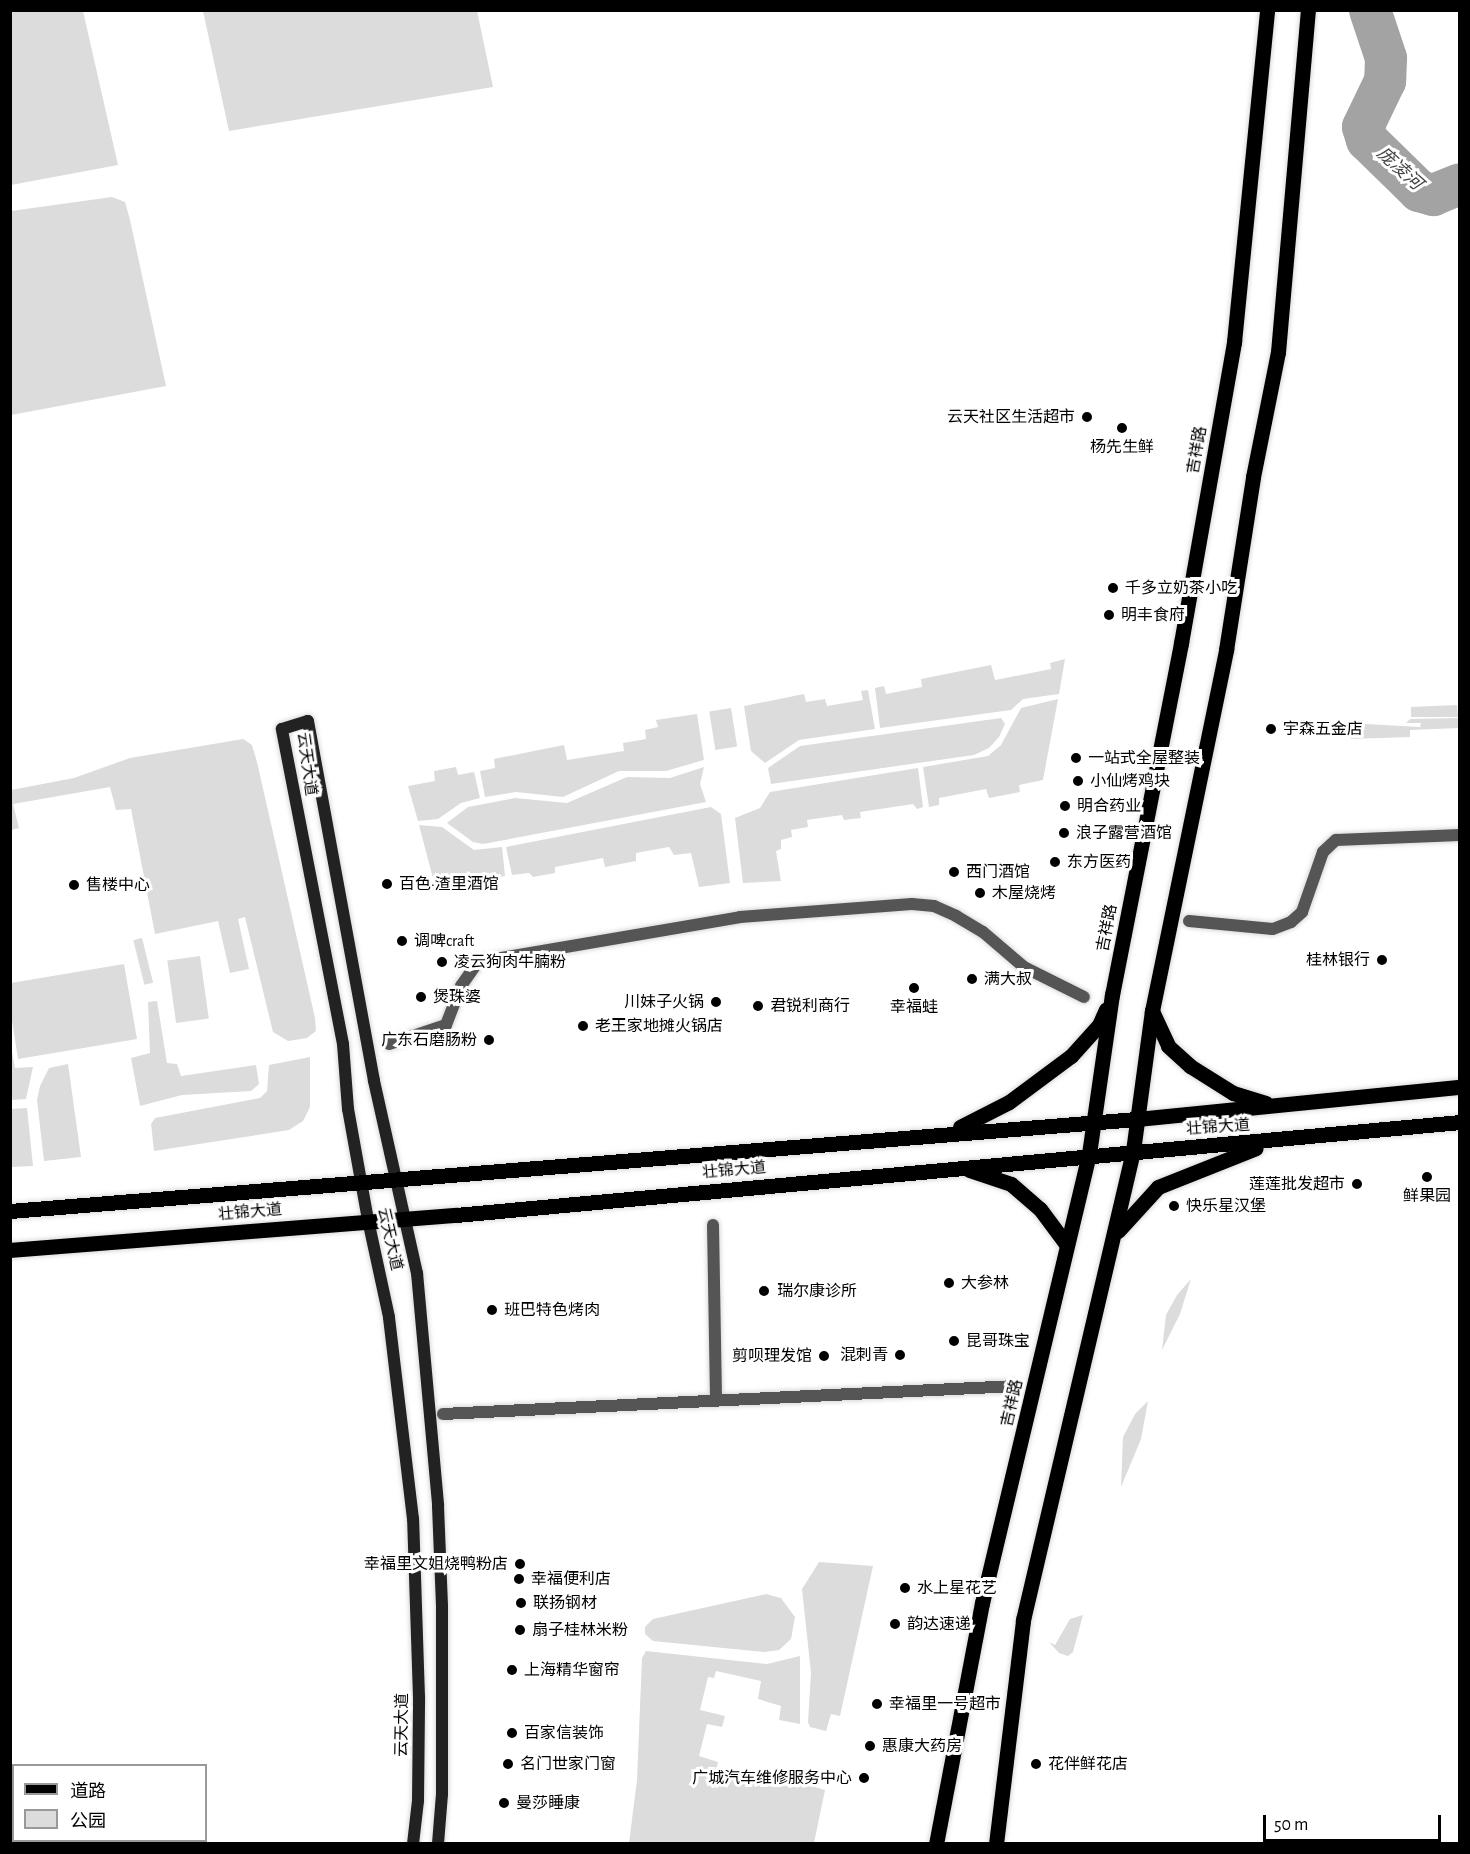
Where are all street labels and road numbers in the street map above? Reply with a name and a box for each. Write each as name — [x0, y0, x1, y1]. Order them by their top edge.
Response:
street label: 吉祥路 — [1183, 425, 1211, 475]
street label: 云天大道 — [293, 731, 321, 797]
street label: 吉祥路 — [1093, 903, 1121, 953]
street label: 壮锦大道 — [1185, 1115, 1251, 1139]
street label: 壮锦大道 — [701, 1158, 767, 1182]
street label: 壮锦大道 — [217, 1200, 283, 1224]
street label: 云天大道 — [373, 1206, 407, 1272]
street label: 吉祥路 — [997, 1377, 1027, 1429]
street label: 云天大道 — [392, 1693, 412, 1757]

